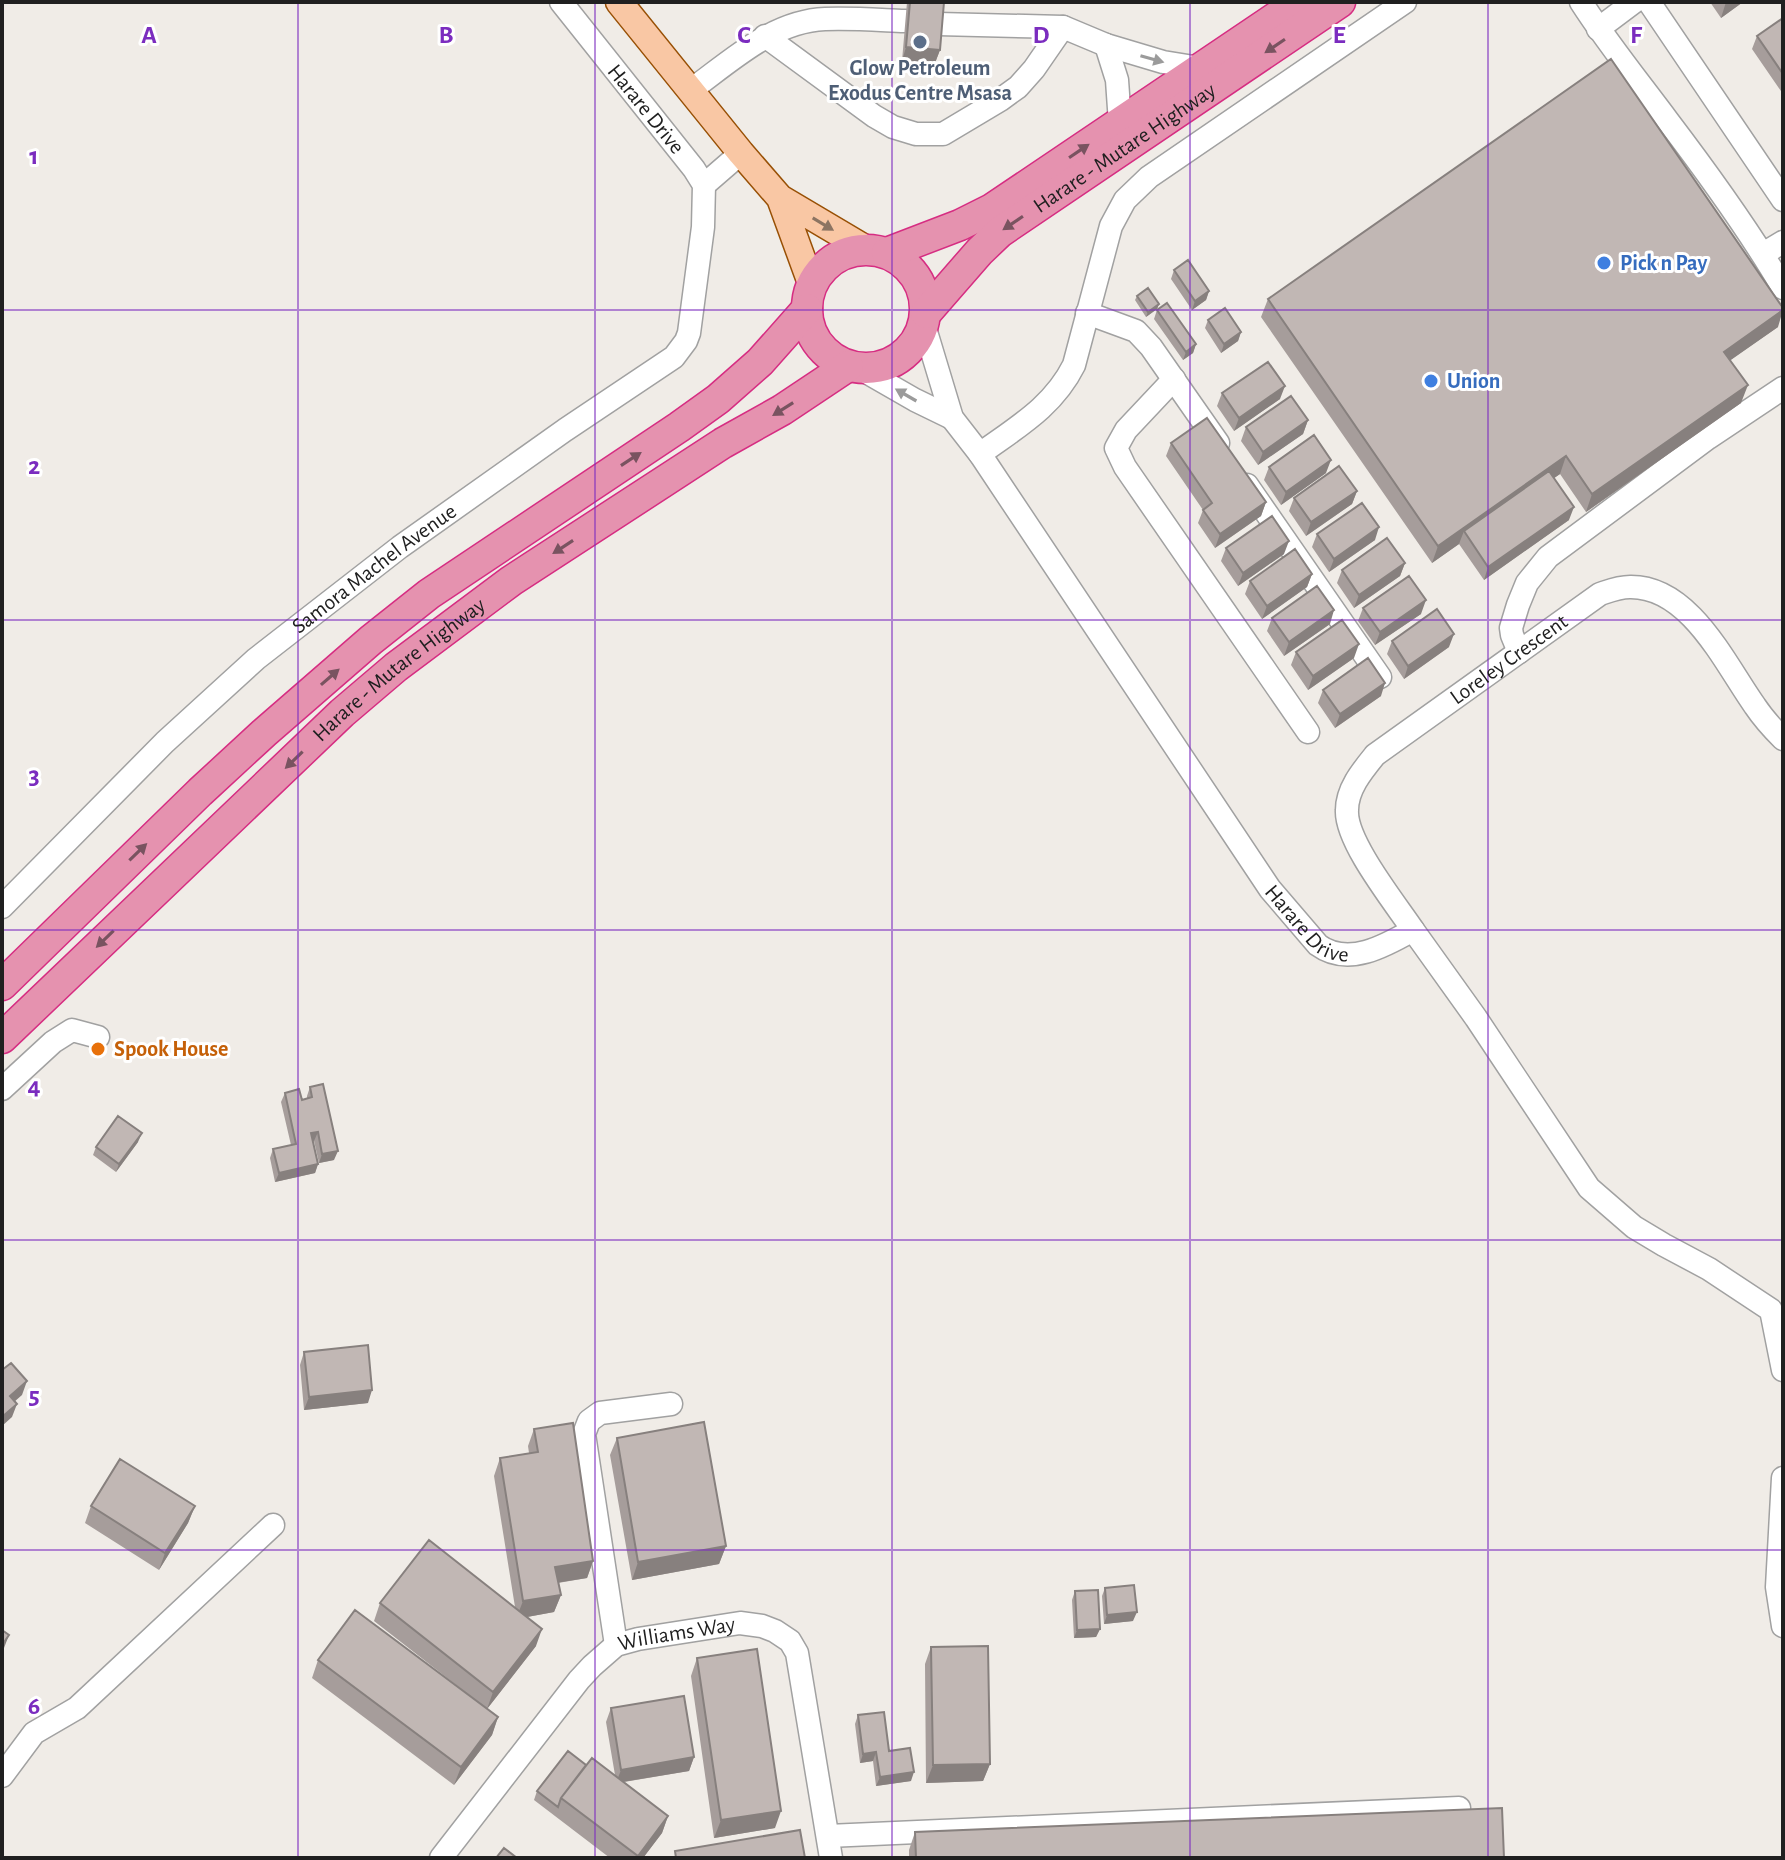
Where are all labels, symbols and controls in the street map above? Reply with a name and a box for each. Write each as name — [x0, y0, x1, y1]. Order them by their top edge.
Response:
text: A — [141, 22, 157, 48]
text: B — [438, 22, 454, 48]
text: C — [737, 22, 751, 48]
text: D — [1032, 22, 1050, 48]
text: E — [1332, 22, 1346, 48]
text: F — [1630, 22, 1643, 48]
marker: Glow Petroleum Exodus Centre Msasa — [911, 33, 929, 51]
one-way arrow — [1264, 38, 1286, 53]
one-way arrow — [1141, 53, 1165, 66]
place label: Glow Petroleum Exodus Centre Msasa — [828, 57, 1012, 104]
street label: Harare Drive — [603, 60, 689, 158]
street label: Harare - Mutare Highway — [1029, 78, 1220, 217]
text: 1 — [29, 143, 39, 169]
one-way arrow — [1068, 144, 1089, 159]
one-way arrow — [1003, 215, 1024, 230]
one-way arrow — [812, 217, 834, 231]
place label: Pick n Pay — [1620, 252, 1708, 275]
marker: Pick n Pay — [1595, 254, 1613, 272]
place label: Union — [1447, 370, 1500, 392]
marker: Union — [1422, 372, 1440, 390]
one-way arrow — [895, 388, 917, 402]
one-way arrow — [772, 401, 794, 415]
one-way arrow — [620, 452, 641, 467]
text: 2 — [28, 453, 40, 479]
street label: Samora Machel Avenue — [288, 500, 460, 637]
one-way arrow — [552, 540, 574, 554]
street label: Harare - Mutare Highway — [309, 593, 490, 746]
street label: Loreley Crescent — [1446, 610, 1572, 709]
one-way arrow — [320, 668, 339, 686]
one-way arrow — [284, 750, 303, 768]
text: 3 — [28, 763, 40, 789]
one-way arrow — [128, 843, 147, 862]
street label: Harare Drive — [1261, 881, 1349, 966]
one-way arrow — [96, 929, 115, 948]
place label: Spook House — [114, 1038, 228, 1060]
marker: Spook House — [89, 1040, 107, 1058]
text: 4 — [27, 1073, 41, 1099]
text: 5 — [28, 1383, 40, 1409]
street label: Williams Way — [616, 1613, 737, 1655]
text: 6 — [28, 1693, 40, 1719]

